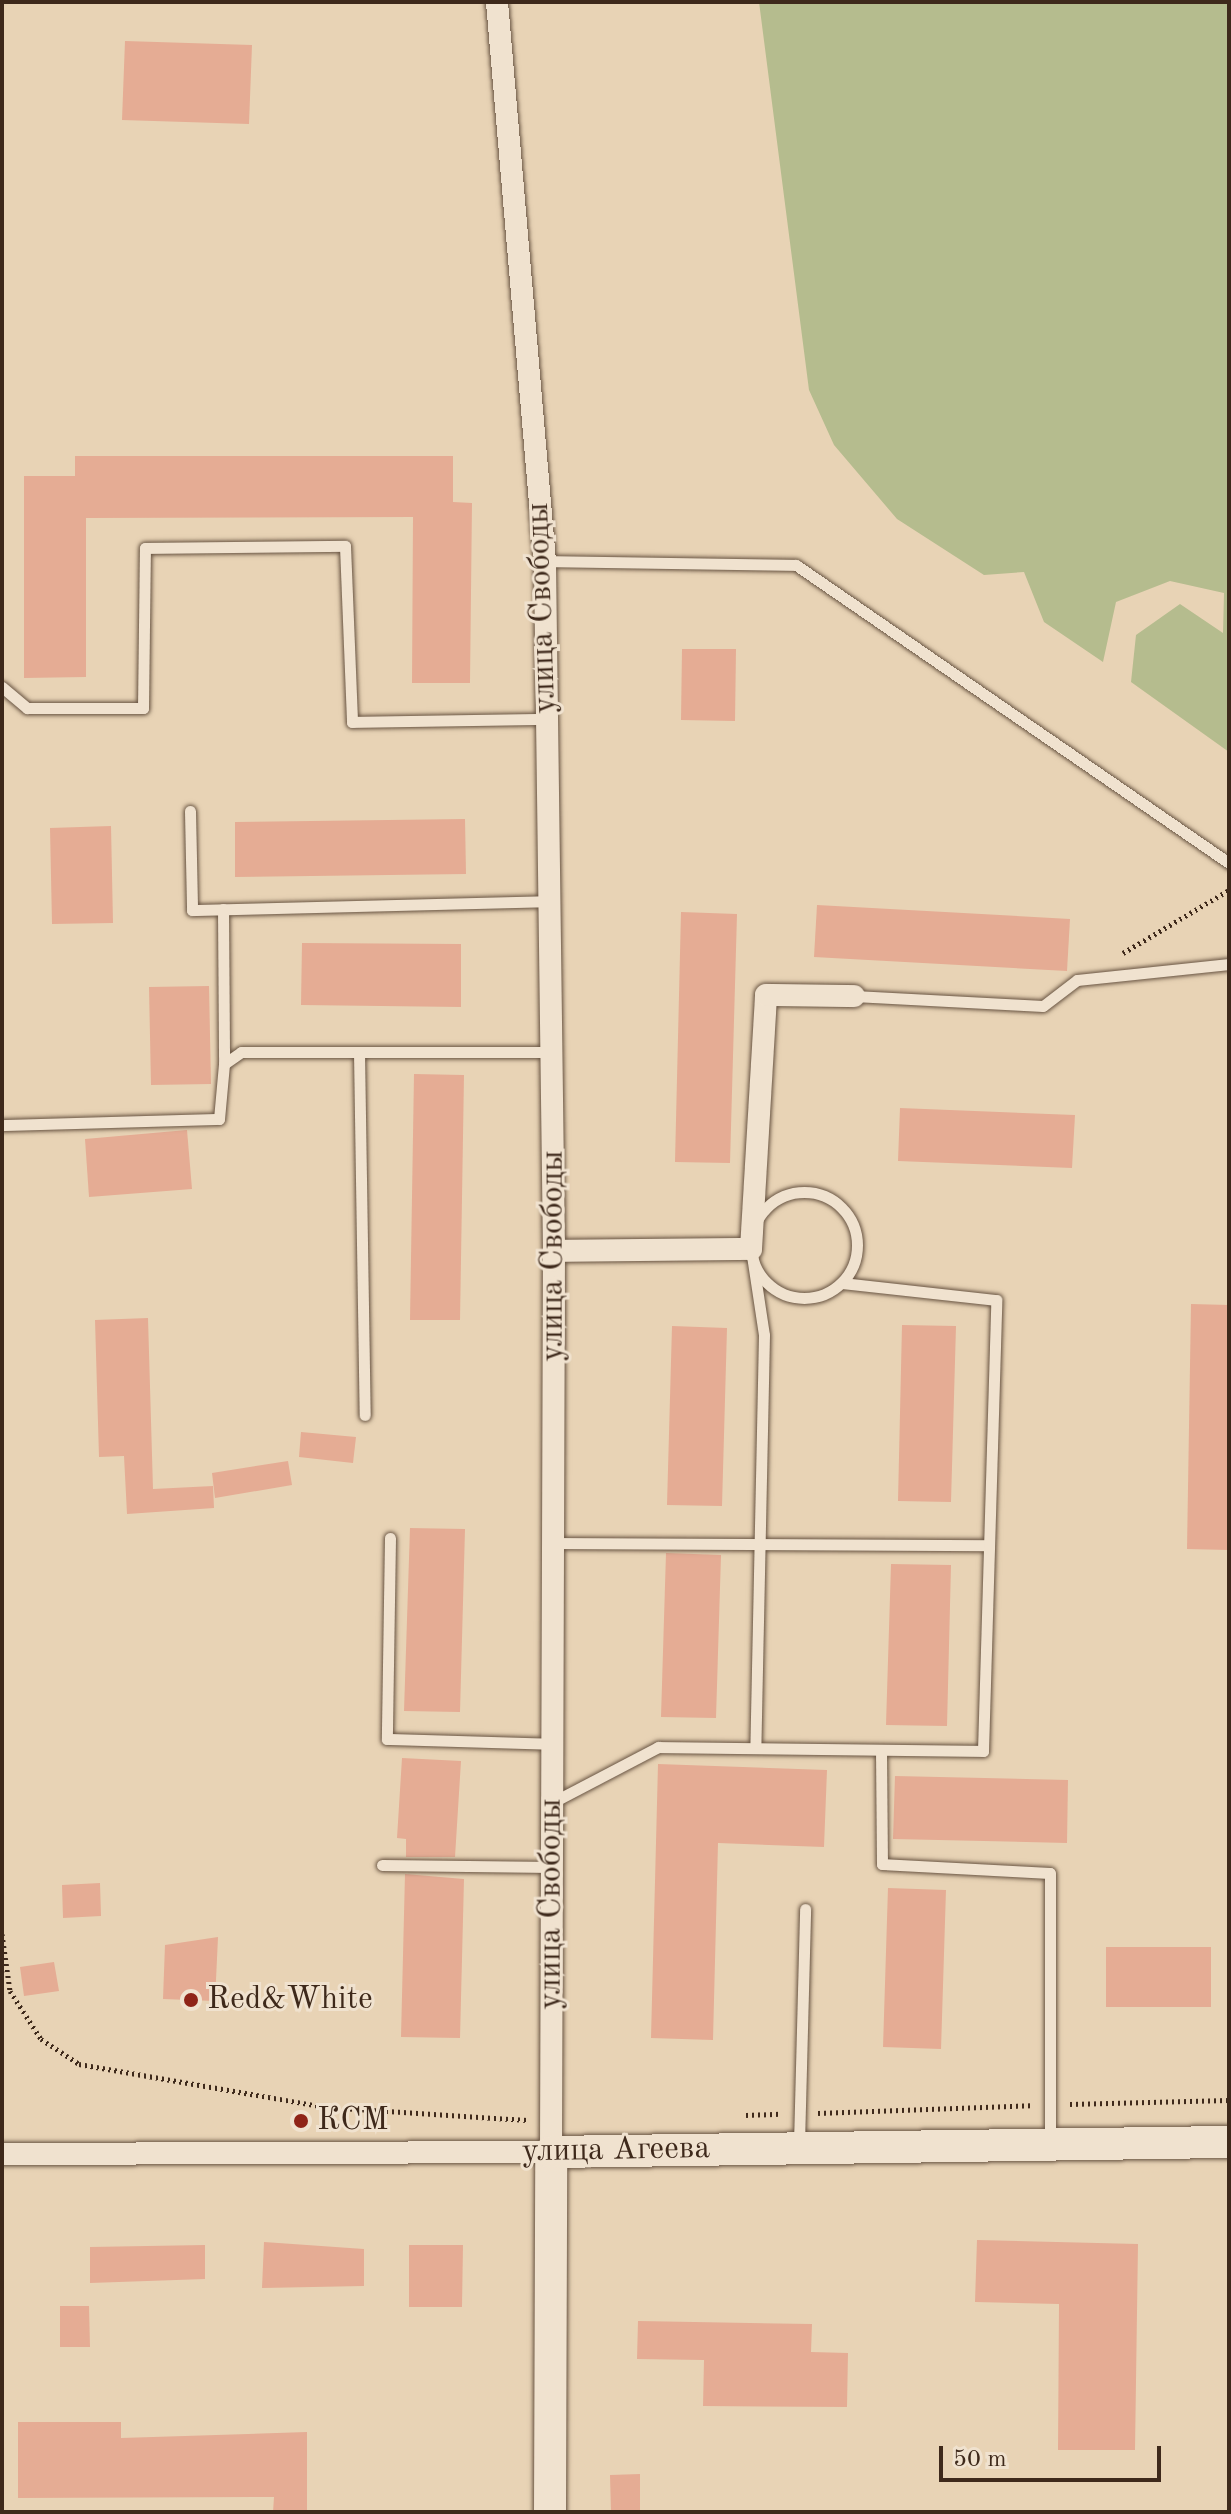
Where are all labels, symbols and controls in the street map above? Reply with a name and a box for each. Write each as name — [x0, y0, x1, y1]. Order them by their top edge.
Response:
street label: улица Свободы — [520, 502, 566, 714]
street label: улица Свободы — [535, 1150, 573, 1362]
street label: улица Свободы — [533, 1798, 571, 2010]
place label: Red&White — [207, 1981, 373, 2019]
marker: Red&White — [182, 1991, 200, 2009]
place label: КСМ — [317, 2102, 389, 2140]
marker: КСМ — [292, 2112, 310, 2130]
street label: улица Агеева — [522, 2130, 710, 2172]
scale bar — [943, 2430, 1165, 2480]
text: 50 m — [953, 2448, 1007, 2472]

